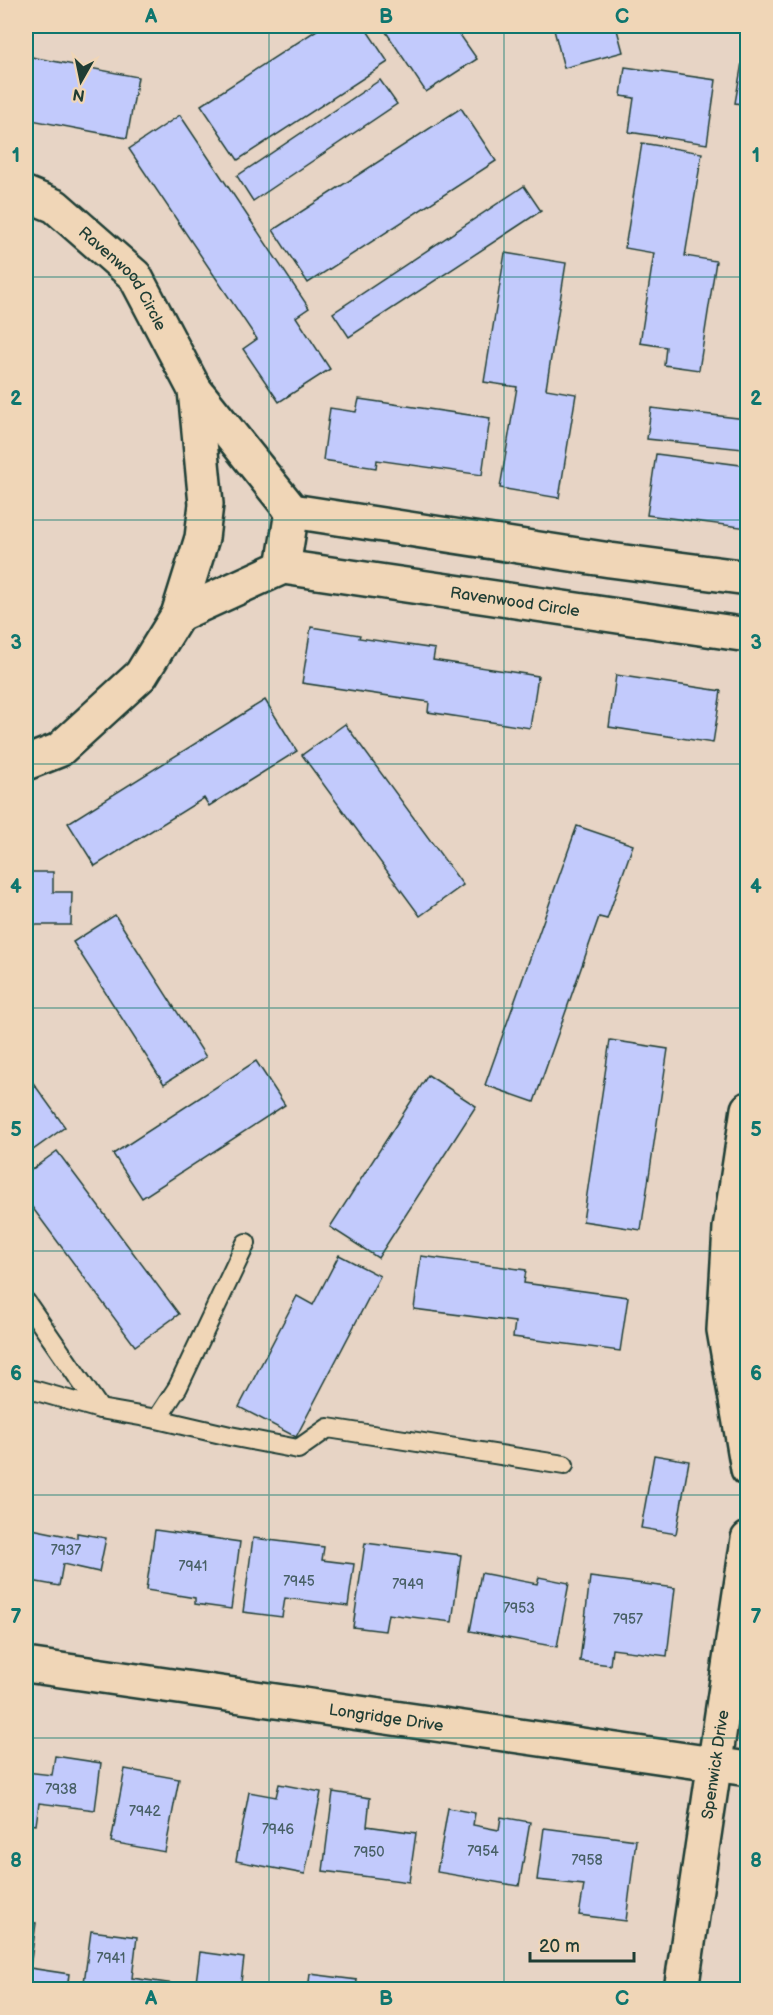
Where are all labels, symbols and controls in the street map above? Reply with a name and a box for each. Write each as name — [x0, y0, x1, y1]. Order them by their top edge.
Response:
text: A — [144, 5, 158, 29]
text: B — [379, 5, 393, 29]
text: C — [615, 5, 629, 29]
north arrow — [51, 51, 111, 111]
text: N — [71, 84, 86, 105]
text: 1 — [12, 144, 20, 168]
text: 1 — [752, 144, 760, 168]
street label: Ravenwood Circle — [74, 223, 170, 334]
text: 2 — [10, 387, 22, 411]
text: 2 — [750, 387, 762, 411]
street label: Ravenwood Circle — [449, 584, 581, 621]
text: 3 — [10, 631, 22, 655]
text: 3 — [750, 631, 762, 655]
text: 4 — [10, 875, 22, 899]
text: 4 — [750, 875, 762, 899]
text: 5 — [10, 1118, 22, 1142]
text: 5 — [750, 1118, 762, 1142]
text: 6 — [10, 1362, 22, 1386]
text: 6 — [750, 1362, 762, 1386]
house number: 7937 — [51, 1542, 81, 1559]
house number: 7941 — [179, 1558, 207, 1575]
house number: 7945 — [283, 1573, 315, 1590]
house number: 7949 — [392, 1576, 424, 1593]
house number: 7953 — [503, 1600, 535, 1617]
text: 7 — [10, 1605, 22, 1629]
text: 7 — [750, 1605, 762, 1629]
house number: 7957 — [613, 1611, 643, 1628]
street label: Longridge Drive — [328, 1701, 445, 1736]
street label: Spenwick Drive — [698, 1708, 734, 1821]
house number: 7938 — [45, 1781, 77, 1798]
house number: 7942 — [129, 1803, 162, 1820]
house number: 7946 — [262, 1821, 294, 1838]
house number: 7954 — [467, 1843, 499, 1860]
house number: 7950 — [353, 1844, 385, 1861]
text: 8 — [10, 1849, 22, 1873]
text: 8 — [750, 1849, 762, 1873]
house number: 7958 — [571, 1852, 603, 1869]
scale bar — [530, 1925, 634, 1963]
text: 20 m — [539, 1936, 580, 1957]
house number: 7941 — [97, 1950, 125, 1967]
text: A — [144, 1987, 158, 2011]
text: B — [379, 1987, 393, 2011]
text: C — [615, 1987, 629, 2011]

